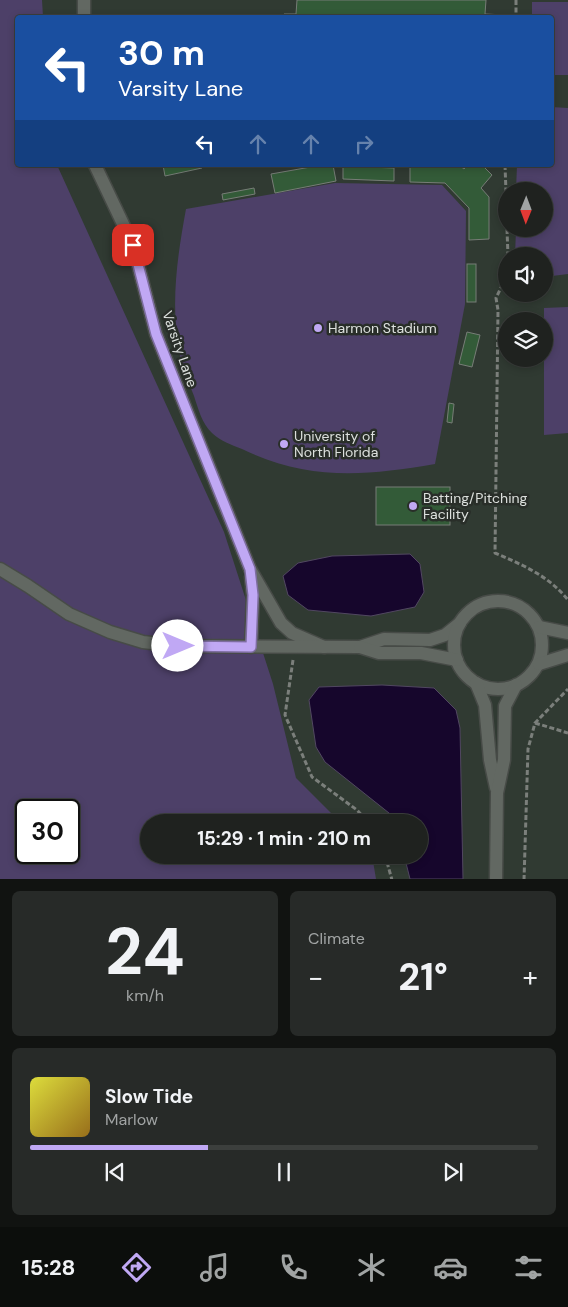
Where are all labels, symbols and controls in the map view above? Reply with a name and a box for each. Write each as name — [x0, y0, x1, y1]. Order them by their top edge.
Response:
text: 30 m — [118, 30, 205, 76]
icon: left — [35, 35, 100, 100]
text: Varsity Lane — [118, 74, 243, 103]
icon: left — [191, 130, 219, 158]
icon: ahead — [244, 130, 272, 158]
icon: ahead — [297, 130, 325, 158]
icon: right — [350, 130, 378, 158]
north arrow — [498, 182, 552, 238]
map controls — [498, 182, 553, 367]
pin — [112, 224, 154, 266]
icon: arrive — [119, 231, 147, 259]
button: sound — [498, 247, 553, 302]
street label: Varsity Lane — [159, 308, 202, 390]
button: layers — [498, 312, 553, 367]
place label: Harmon Stadium — [328, 319, 437, 337]
marker: Harmon Stadium — [312, 322, 324, 334]
place label: University of North Florida — [294, 427, 378, 461]
marker: University of North Florida — [278, 438, 290, 450]
place label: Batting/Pitching Facility — [423, 489, 528, 523]
marker: Batting/Pitching Facility — [407, 500, 419, 512]
position arrow — [151, 619, 203, 671]
speed limit sign: 30 — [15, 799, 80, 864]
text: 15:29 · 1 min · 210 m — [197, 826, 371, 851]
text: 24 — [105, 910, 185, 994]
text: Climate — [308, 928, 365, 949]
text: 21° — [398, 952, 448, 1002]
text: − — [308, 959, 323, 996]
text: + — [523, 959, 538, 996]
text: km/h — [126, 985, 164, 1006]
text: Slow Tide — [105, 1084, 193, 1109]
text: Marlow — [105, 1109, 158, 1130]
icon: previous — [101, 1158, 129, 1186]
icon: pause — [270, 1158, 298, 1186]
icon: next — [439, 1158, 467, 1186]
icon: directions — [119, 1250, 154, 1285]
icon: music — [197, 1250, 232, 1285]
icon: phone — [276, 1250, 311, 1285]
icon: climate — [354, 1250, 389, 1285]
icon: car — [433, 1250, 468, 1285]
icon: filters — [511, 1250, 546, 1285]
text: 15:28 — [22, 1253, 75, 1282]

